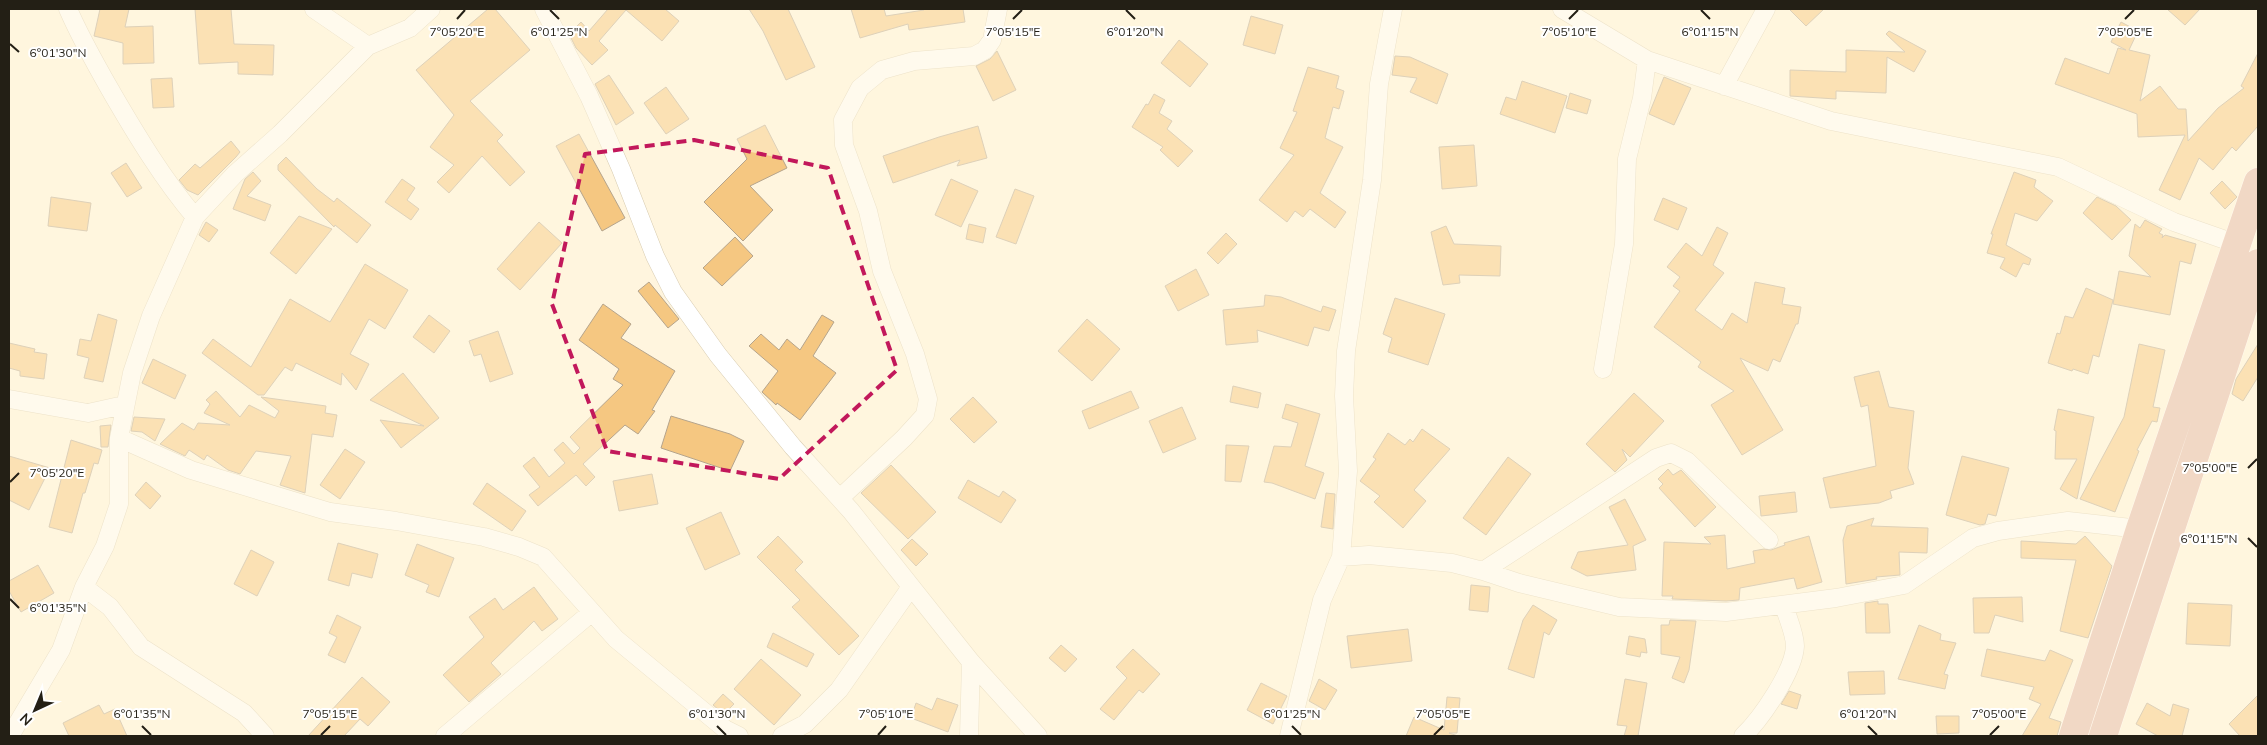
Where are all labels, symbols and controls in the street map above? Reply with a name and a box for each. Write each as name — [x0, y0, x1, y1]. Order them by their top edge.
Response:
text: 7°05'20"E — [430, 24, 484, 39]
text: 6°01'25"N — [531, 24, 587, 39]
text: 7°05'15"E — [986, 24, 1040, 39]
text: 6°01'20"N — [1107, 24, 1163, 39]
text: 7°05'10"E — [1542, 24, 1596, 39]
text: 6°01'15"N — [1682, 24, 1738, 39]
text: 7°05'05"E — [2098, 24, 2152, 39]
text: 6°01'30"N — [30, 45, 86, 60]
text: 7°05'00"E — [2183, 460, 2237, 475]
text: 7°05'20"E — [30, 465, 84, 480]
text: 6°01'15"N — [2181, 531, 2237, 546]
text: 6°01'35"N — [30, 600, 86, 615]
north arrow — [10, 685, 60, 735]
text: 6°01'35"N — [114, 706, 170, 721]
text: 7°05'15"E — [303, 706, 357, 721]
text: 6°01'30"N — [689, 706, 745, 721]
text: 7°05'10"E — [859, 706, 913, 721]
text: 6°01'25"N — [1264, 706, 1320, 721]
text: 7°05'05"E — [1416, 706, 1470, 721]
text: 6°01'20"N — [1840, 706, 1896, 721]
text: 7°05'00"E — [1972, 706, 2026, 721]
text: N — [16, 709, 36, 729]

